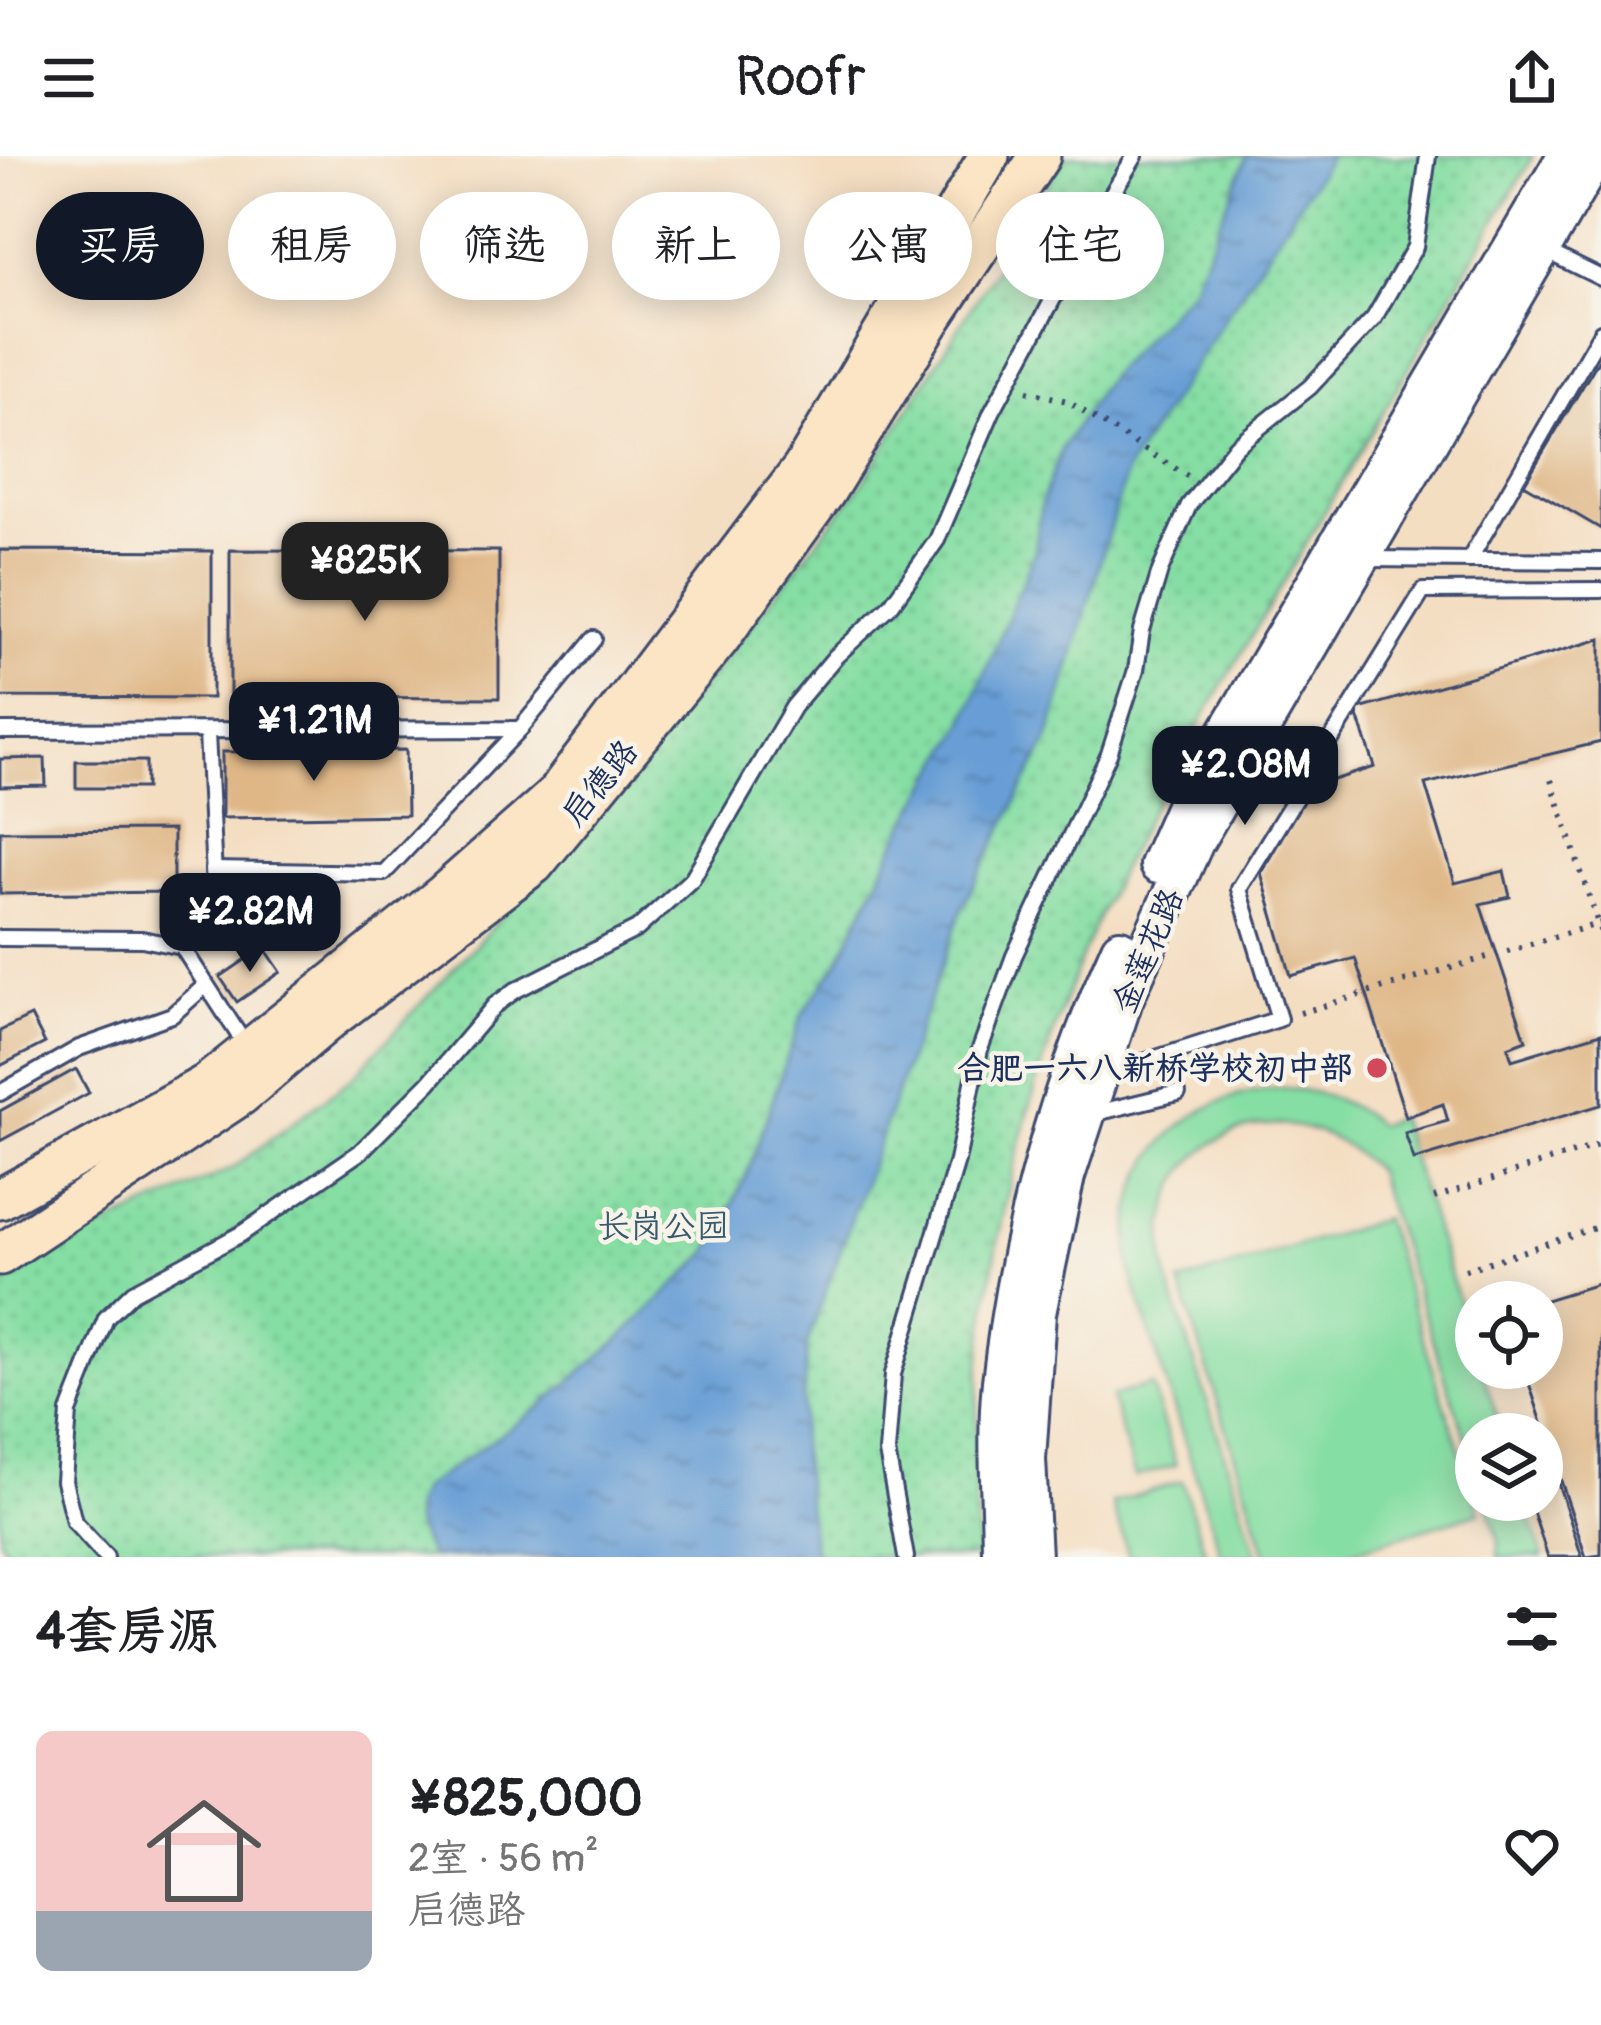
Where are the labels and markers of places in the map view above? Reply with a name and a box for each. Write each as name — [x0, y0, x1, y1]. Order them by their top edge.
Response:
pin: ¥825K — [281, 522, 449, 624]
pin: ¥1.21M — [216, 682, 412, 784]
pin: ¥2.08M — [1147, 726, 1343, 828]
pin: ¥2.82M — [152, 873, 348, 975]
place label: 合肥一六八新桥学校初中部 — [957, 1048, 1353, 1089]
marker: 合肥一六八新桥学校初中部 — [1364, 1055, 1390, 1081]

